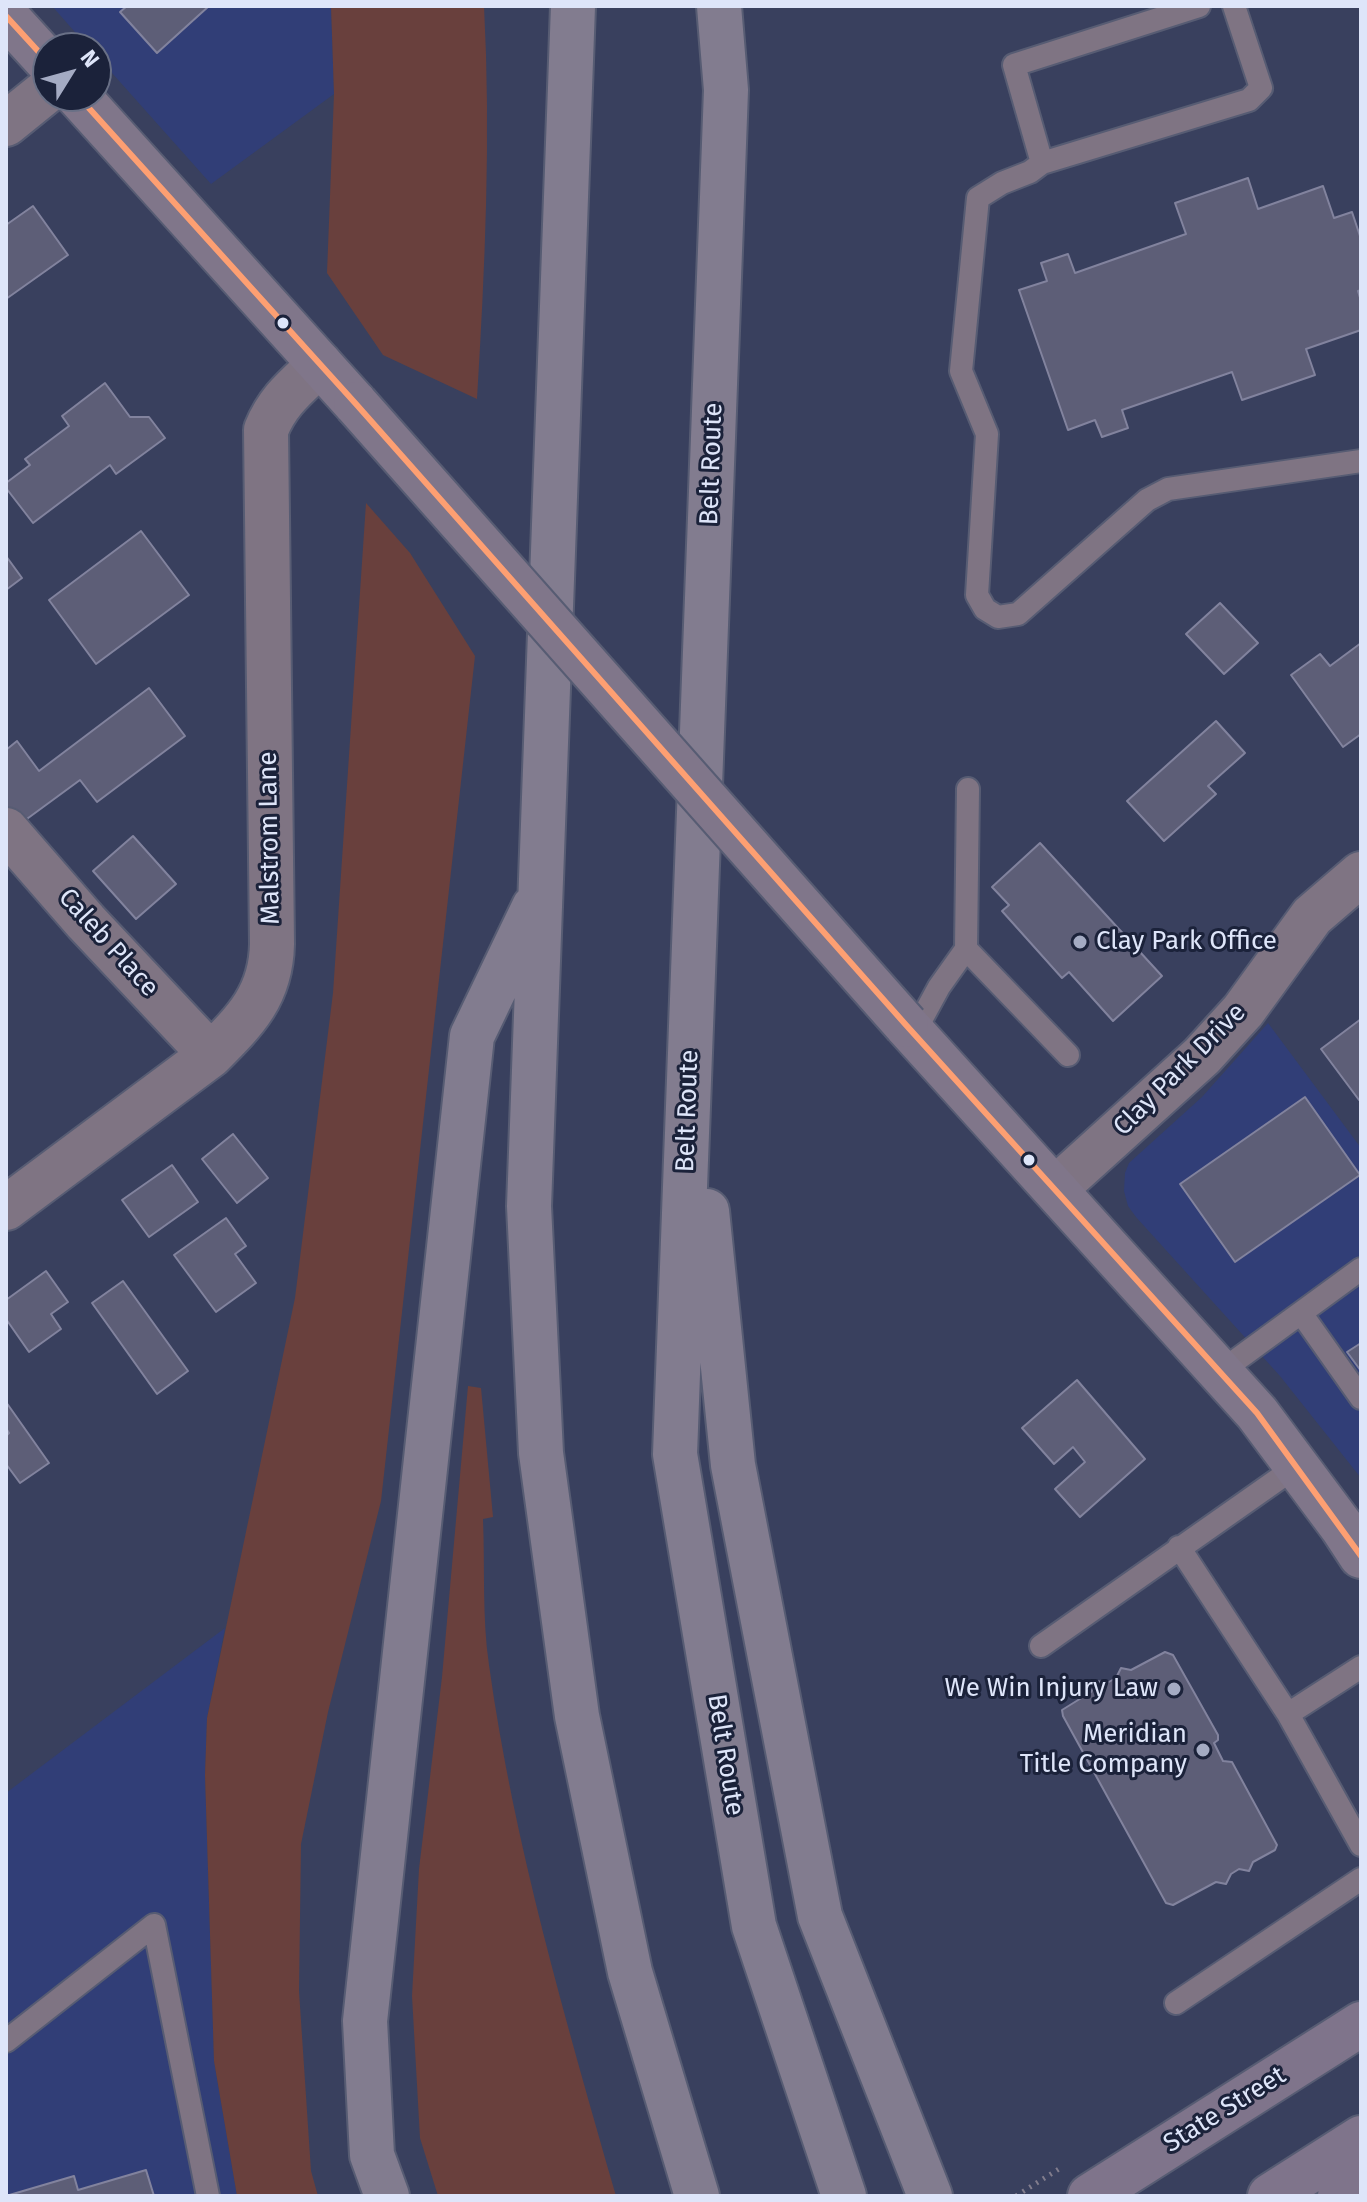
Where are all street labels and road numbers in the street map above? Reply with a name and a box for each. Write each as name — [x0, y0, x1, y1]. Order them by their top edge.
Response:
street label: Belt Route — [694, 402, 730, 526]
street label: Malstrom Lane — [253, 751, 287, 925]
street label: Caleb Place — [51, 882, 165, 1004]
street label: Clay Park Drive — [1107, 997, 1253, 1143]
street label: Belt Route — [670, 1049, 706, 1173]
street label: Belt Route — [700, 1692, 750, 1818]
street label: State Street — [1158, 2060, 1292, 2160]

